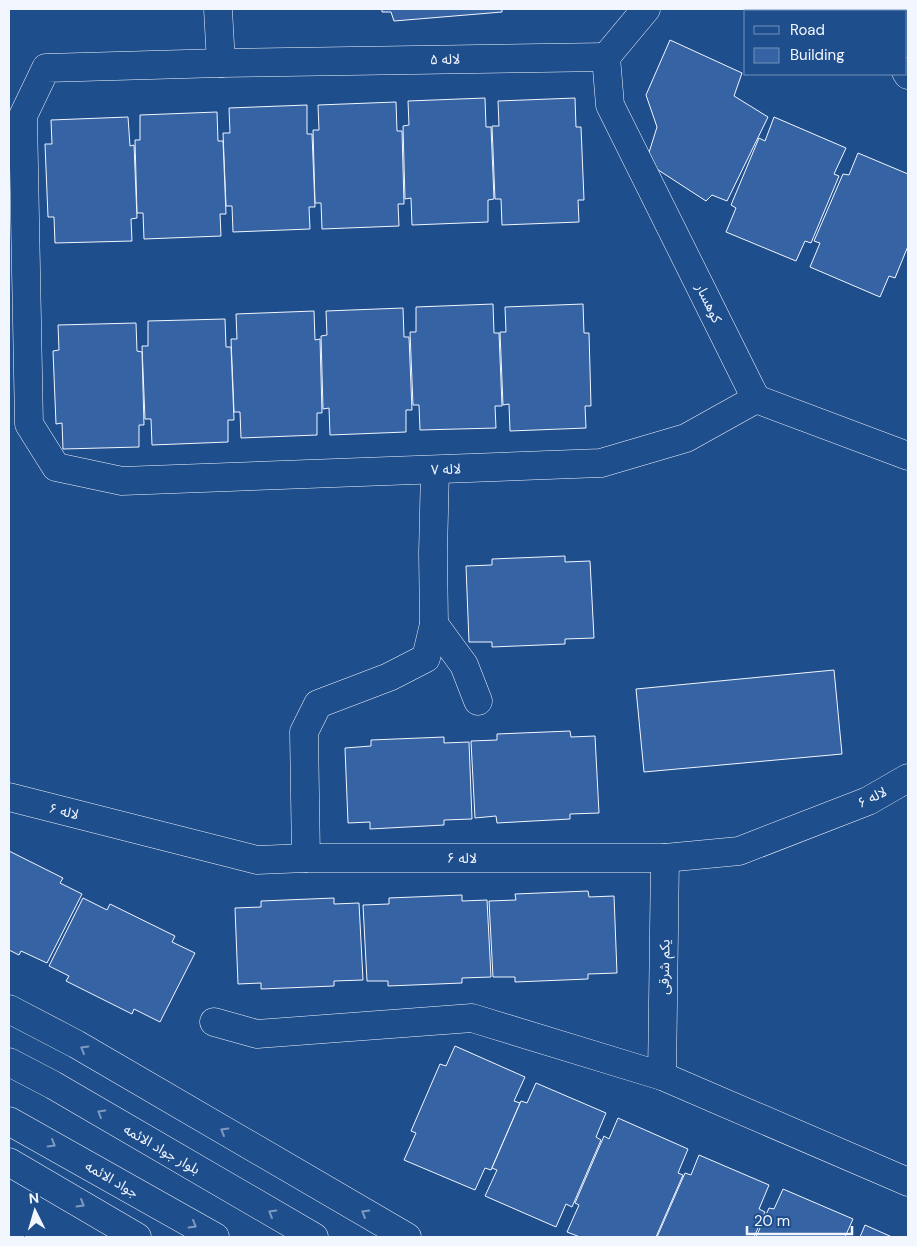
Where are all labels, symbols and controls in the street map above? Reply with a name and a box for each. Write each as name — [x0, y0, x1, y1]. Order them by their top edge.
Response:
legend — [744, 10, 907, 75]
text: Road — [790, 20, 825, 40]
text: Building — [790, 45, 845, 65]
street label: لاله ۵ — [430, 50, 460, 68]
street label: کوهسار — [691, 279, 726, 326]
street label: لاله ۷ — [431, 459, 461, 479]
street label: لاله ۶ — [854, 782, 890, 812]
street label: لاله ۶ — [47, 799, 81, 823]
street label: لاله ۶ — [447, 849, 477, 867]
street label: یکم شرقی — [655, 939, 675, 995]
one-way arrow — [81, 1045, 90, 1055]
one-way arrow — [97, 1109, 106, 1119]
street label: بلوار جواد الائمه — [120, 1120, 204, 1178]
one-way arrow — [221, 1127, 230, 1137]
one-way arrow — [46, 1138, 55, 1148]
street label: جواد الائمه — [82, 1157, 142, 1201]
north arrow — [10, 1186, 60, 1236]
text: N — [28, 1189, 40, 1207]
one-way arrow — [76, 1198, 85, 1208]
scale bar — [747, 1204, 852, 1236]
one-way arrow — [268, 1209, 277, 1219]
one-way arrow — [361, 1209, 370, 1219]
text: 20 m — [754, 1211, 790, 1231]
one-way arrow — [187, 1218, 196, 1228]

